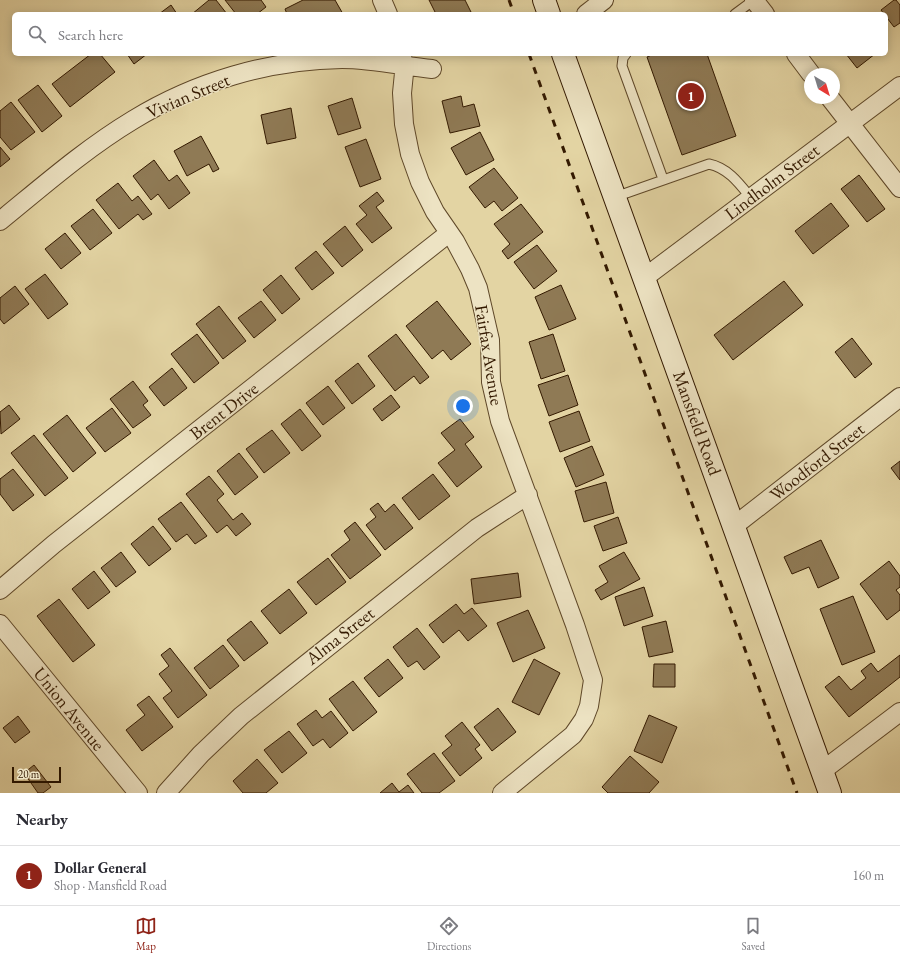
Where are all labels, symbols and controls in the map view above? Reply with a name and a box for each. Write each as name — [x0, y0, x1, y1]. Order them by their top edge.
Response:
search box — [12, 12, 888, 56]
icon: search — [26, 23, 48, 45]
text: Search here — [58, 25, 123, 44]
street label: Vivian Street — [143, 68, 233, 123]
north arrow — [804, 68, 840, 104]
pin: 1 — [678, 81, 704, 111]
street label: Lindholm Street — [720, 138, 824, 225]
street label: Fairfax Avenue — [470, 303, 509, 407]
street label: Mansfield Road — [668, 367, 727, 479]
street label: Brent Drive — [185, 377, 263, 445]
your location — [453, 396, 473, 416]
street label: Woodford Street — [765, 417, 869, 506]
street label: Alma Street — [300, 601, 379, 670]
street label: Union Avenue — [29, 662, 110, 755]
scale bar — [12, 765, 61, 784]
text: 20 m — [18, 767, 39, 781]
text: Nearby — [16, 808, 68, 830]
text: Dollar General — [54, 858, 147, 877]
text: 1 — [26, 867, 32, 884]
text: 160 m — [853, 867, 884, 884]
text: Shop · Mansfield Road — [54, 877, 167, 894]
tab: Map — [135, 915, 157, 953]
tab: Directions — [427, 915, 471, 953]
tab: Saved — [741, 915, 765, 953]

